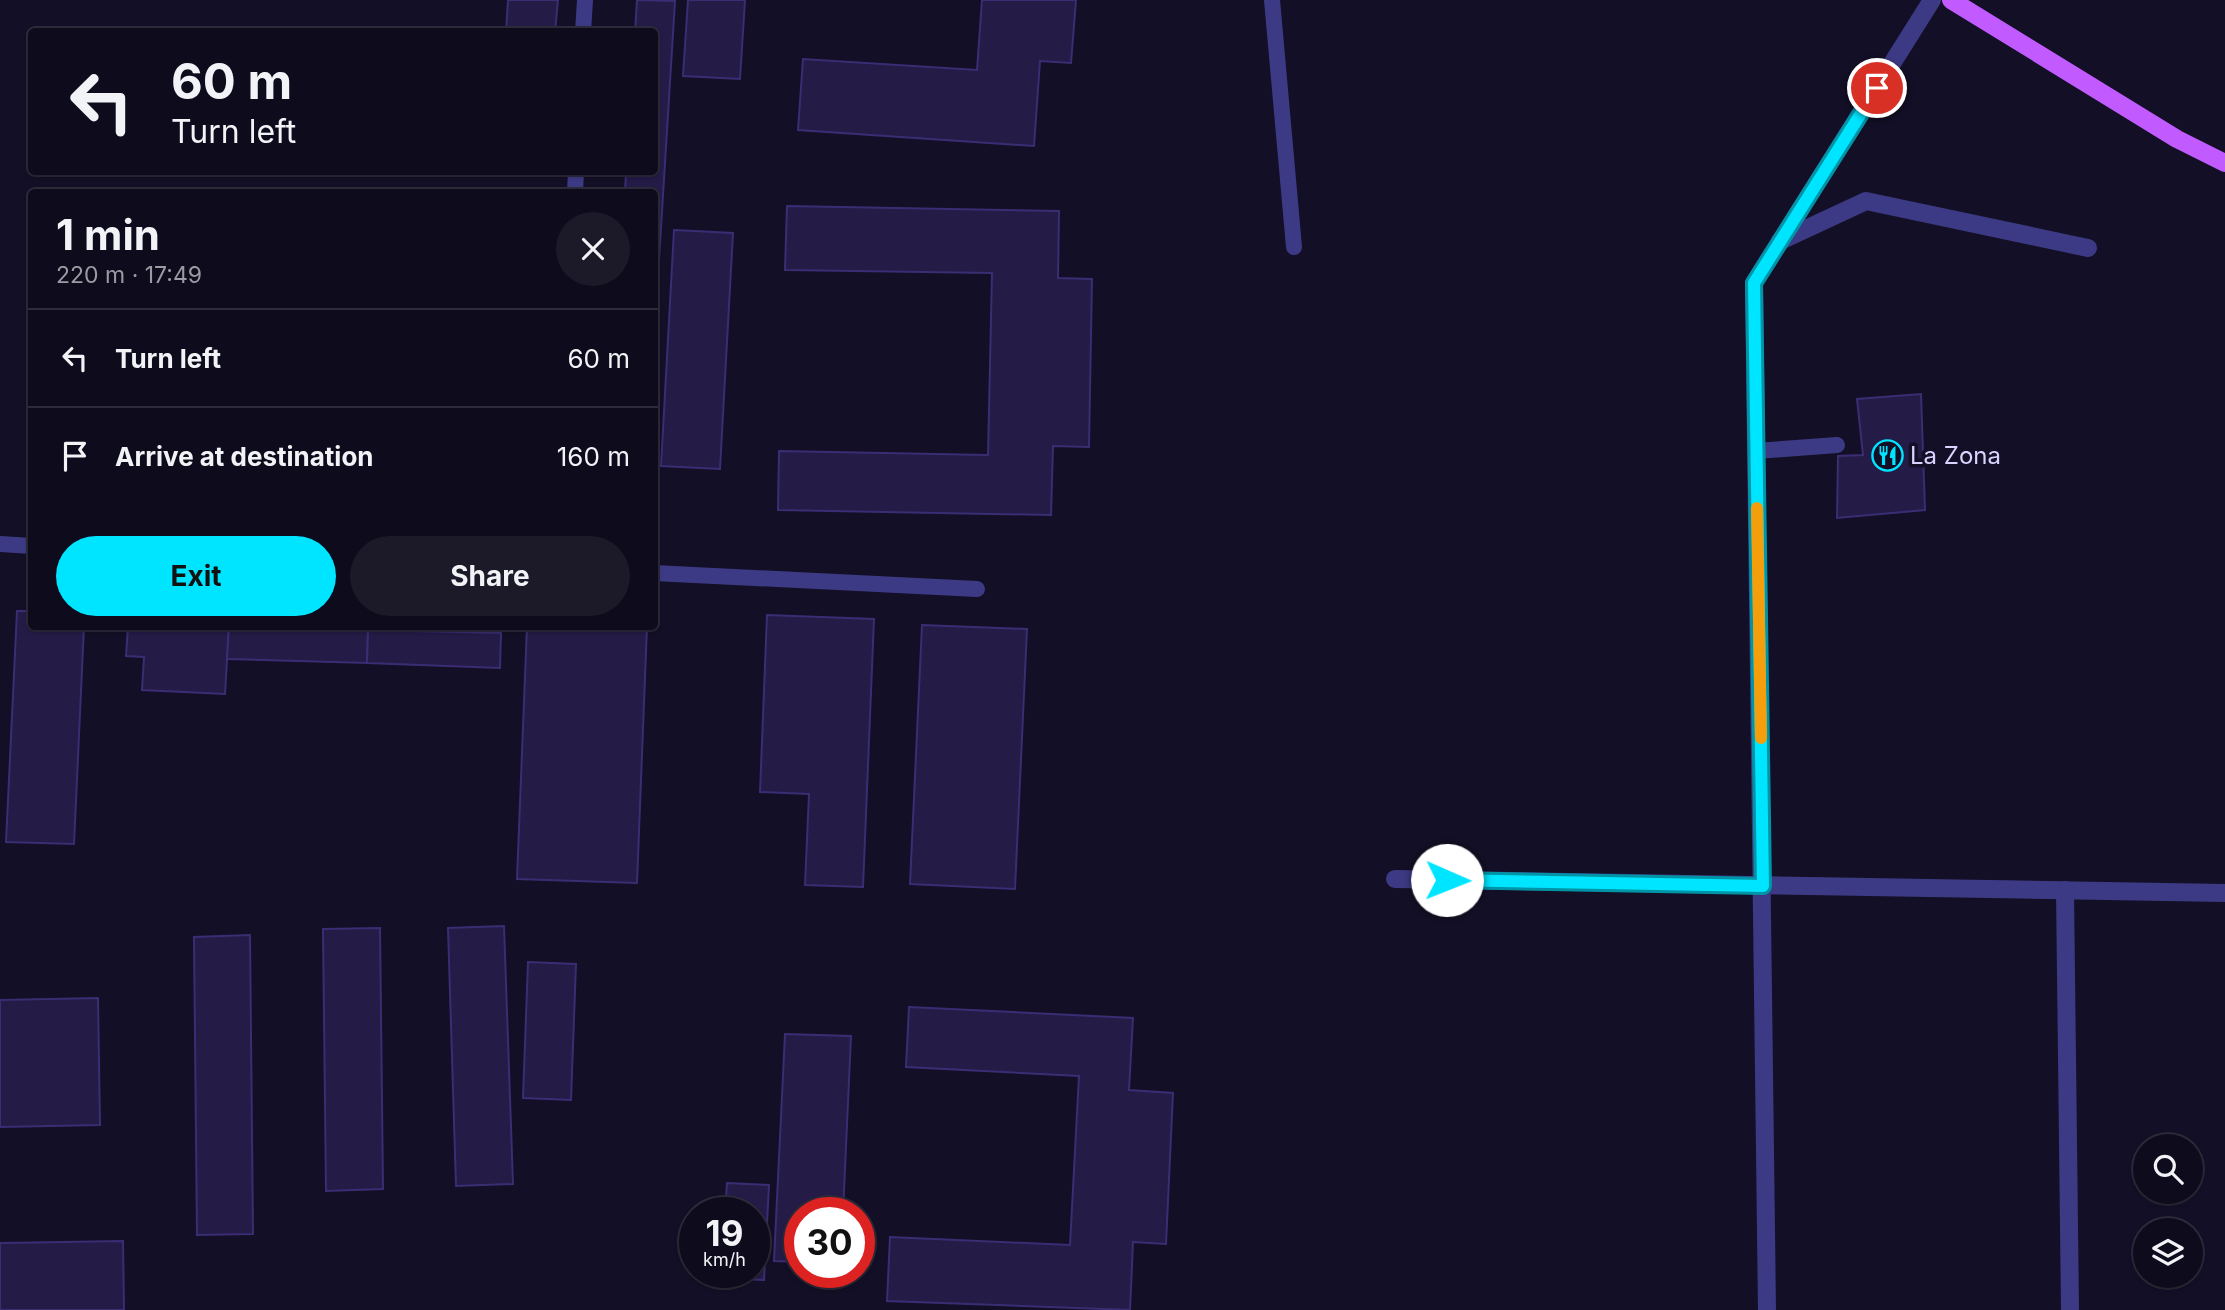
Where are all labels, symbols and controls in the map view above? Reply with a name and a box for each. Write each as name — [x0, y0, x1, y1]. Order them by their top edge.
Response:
text: 60 m — [171, 52, 292, 111]
icon: left — [56, 56, 147, 147]
pin — [1847, 58, 1907, 118]
icon: arrive — [1858, 69, 1896, 107]
text: Turn left — [171, 112, 296, 151]
text: 1 min — [56, 209, 160, 260]
button: close — [556, 212, 630, 286]
text: 220 m · 17:49 — [56, 261, 202, 289]
icon: left — [56, 339, 94, 377]
text: Turn left — [115, 343, 221, 374]
text: 60 m — [567, 343, 630, 374]
icon: arrive — [56, 437, 94, 475]
restaurant icon: La Zona — [1870, 439, 1904, 473]
text: Arrive at destination — [115, 441, 374, 472]
text: 160 m — [557, 441, 630, 472]
place label: La Zona — [1910, 441, 2001, 470]
button: Exit — [56, 536, 336, 616]
button: Share — [350, 536, 630, 616]
position arrow — [1410, 843, 1484, 917]
map controls — [2133, 1134, 2203, 1288]
button: search — [2133, 1134, 2203, 1204]
speed limit sign: 30 — [784, 1197, 875, 1288]
text: 19 — [706, 1212, 743, 1254]
button: layers — [2133, 1218, 2203, 1288]
text: km/h — [703, 1249, 746, 1270]

